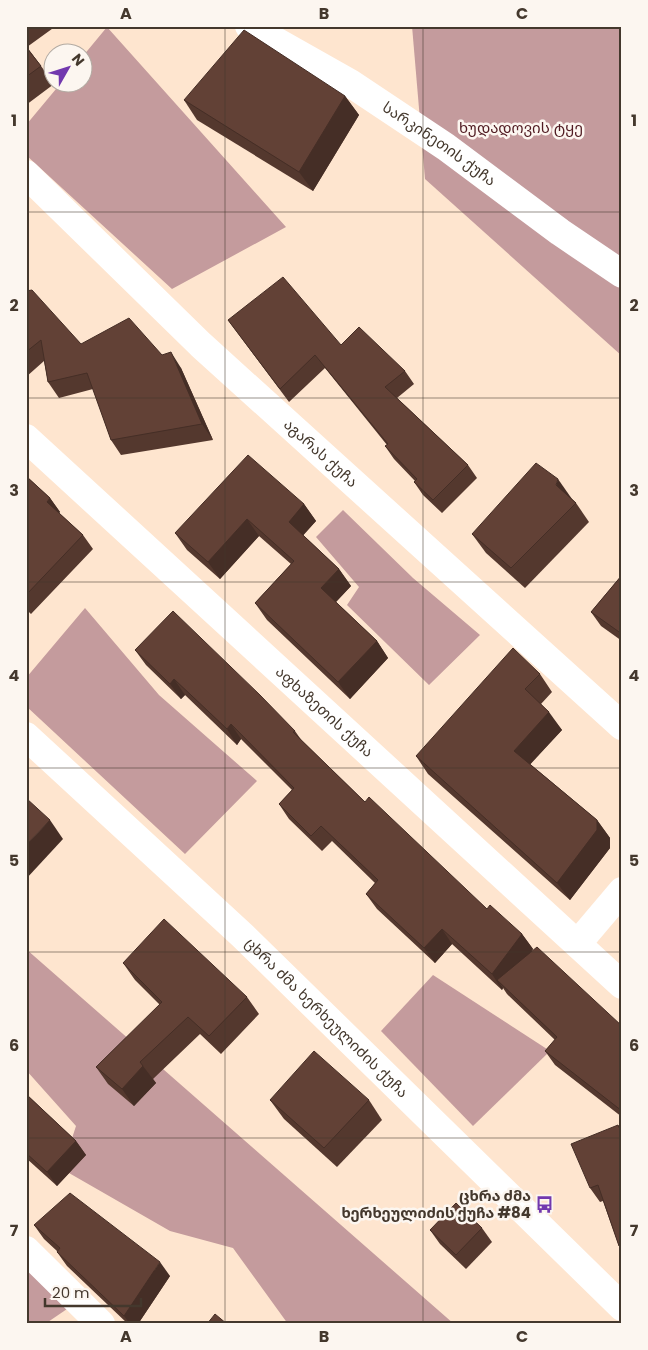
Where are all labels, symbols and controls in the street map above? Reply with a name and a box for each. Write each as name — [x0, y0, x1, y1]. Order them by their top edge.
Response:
text: A — [120, 2, 132, 25]
text: B — [319, 2, 329, 25]
text: C — [516, 2, 528, 25]
north arrow — [42, 42, 92, 92]
text: N — [67, 49, 89, 70]
street label: სარკინეთის ქუჩა — [378, 97, 501, 191]
text: 1 — [11, 109, 17, 132]
text: 1 — [631, 109, 637, 132]
park label: ხუდადოვის ტყე — [459, 117, 583, 138]
text: 2 — [9, 294, 19, 317]
text: 2 — [629, 294, 639, 317]
street label: აგარას ქუჩა — [279, 414, 363, 492]
text: 3 — [9, 479, 19, 502]
text: 3 — [629, 479, 639, 502]
street label: აფხაზეთის ქუჩა — [271, 661, 378, 762]
text: 4 — [9, 664, 20, 687]
text: 4 — [629, 664, 640, 687]
text: 5 — [9, 849, 19, 872]
text: 5 — [629, 849, 639, 872]
street label: ცხრა ძმა ხერხეულიძის ქუჩა — [241, 933, 413, 1102]
text: 6 — [9, 1034, 19, 1057]
text: 6 — [629, 1034, 639, 1057]
place label: ცხრა ძმა ხერხეულიძის ქუჩა #84 — [341, 1185, 531, 1223]
bus stop icon: ცხრა ძმა ხერხეულიძის ქუჩა #84 — [535, 1195, 555, 1215]
text: 7 — [10, 1219, 19, 1242]
text: 7 — [630, 1219, 639, 1242]
scale bar — [45, 1275, 141, 1307]
text: 20 m — [52, 1282, 90, 1303]
text: A — [120, 1325, 132, 1348]
text: B — [319, 1325, 329, 1348]
text: C — [516, 1325, 528, 1348]

